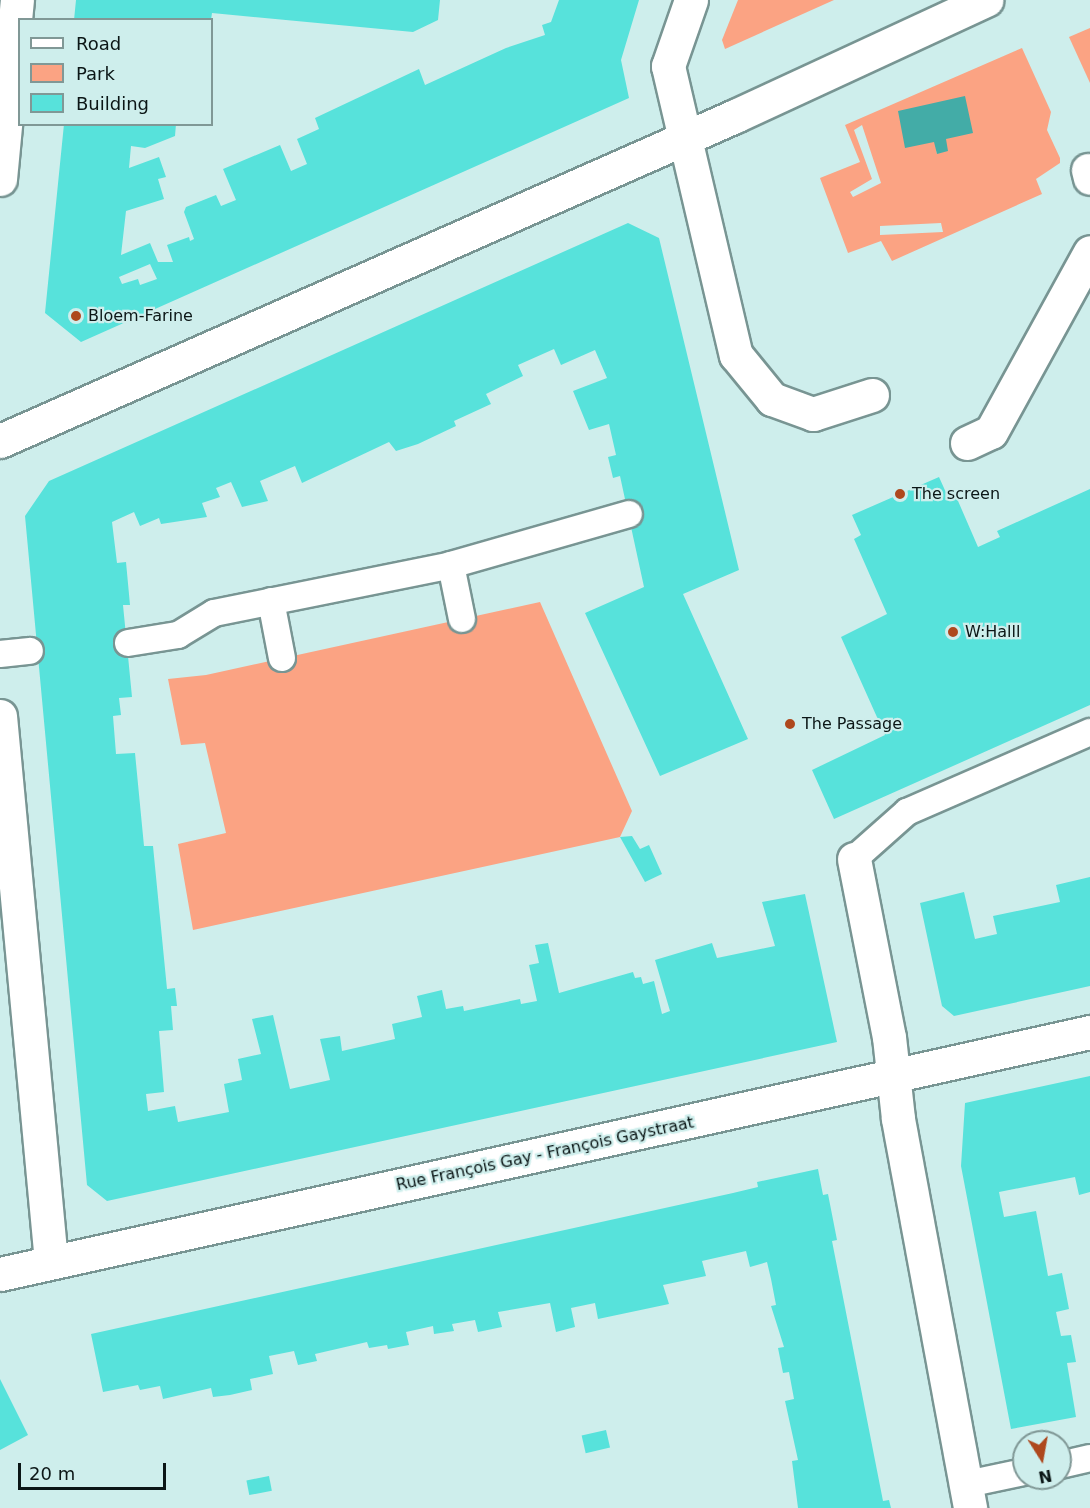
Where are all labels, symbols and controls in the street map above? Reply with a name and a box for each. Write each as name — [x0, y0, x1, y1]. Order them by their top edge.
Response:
legend — [18, 18, 213, 126]
text: Road — [76, 33, 121, 54]
text: Park — [76, 63, 115, 84]
text: Building — [76, 93, 149, 114]
place label: Bloem-Farine — [88, 306, 193, 326]
marker: Bloem-Farine — [69, 309, 83, 323]
place label: The screen — [912, 484, 1000, 504]
marker: The screen — [893, 487, 907, 501]
place label: W:Halll — [965, 622, 1020, 642]
marker: W:Halll — [946, 625, 960, 639]
place label: The Passage — [802, 714, 902, 734]
marker: The Passage — [783, 717, 797, 731]
street label: Rue François Gay - François Gaystraat — [394, 1113, 696, 1195]
north arrow — [1012, 1430, 1072, 1490]
scale bar — [21, 1451, 170, 1489]
text: 20 m — [29, 1463, 75, 1484]
text: N — [1037, 1466, 1054, 1487]

